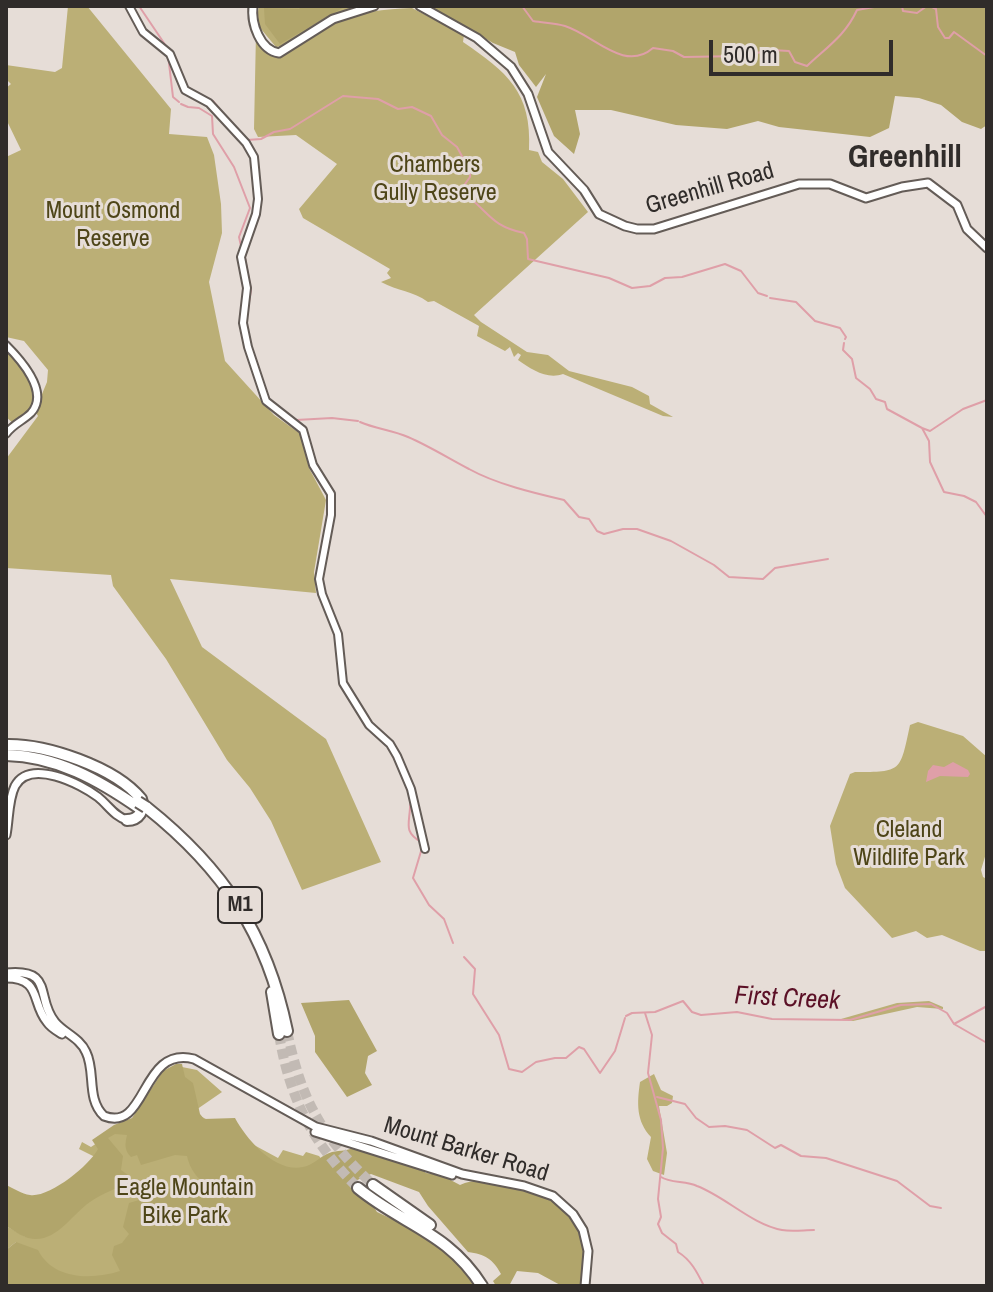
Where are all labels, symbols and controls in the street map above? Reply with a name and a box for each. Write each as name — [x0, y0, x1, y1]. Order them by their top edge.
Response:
scale bar — [713, 24, 897, 74]
text: 500 m — [723, 38, 778, 70]
district label: Greenhill — [848, 139, 962, 177]
park label: Chambers Gully Reserve — [373, 152, 497, 208]
street label: Greenhill Road — [642, 157, 778, 221]
park label: Mount Osmond Reserve — [46, 198, 180, 254]
park label: Cleland Wildlife Park — [853, 817, 965, 873]
road number: M1 — [218, 887, 262, 923]
water label: First Creek — [734, 981, 840, 1017]
street label: Mount Barker Road — [380, 1111, 552, 1189]
park label: Eagle Mountain Bike Park — [116, 1175, 254, 1231]

